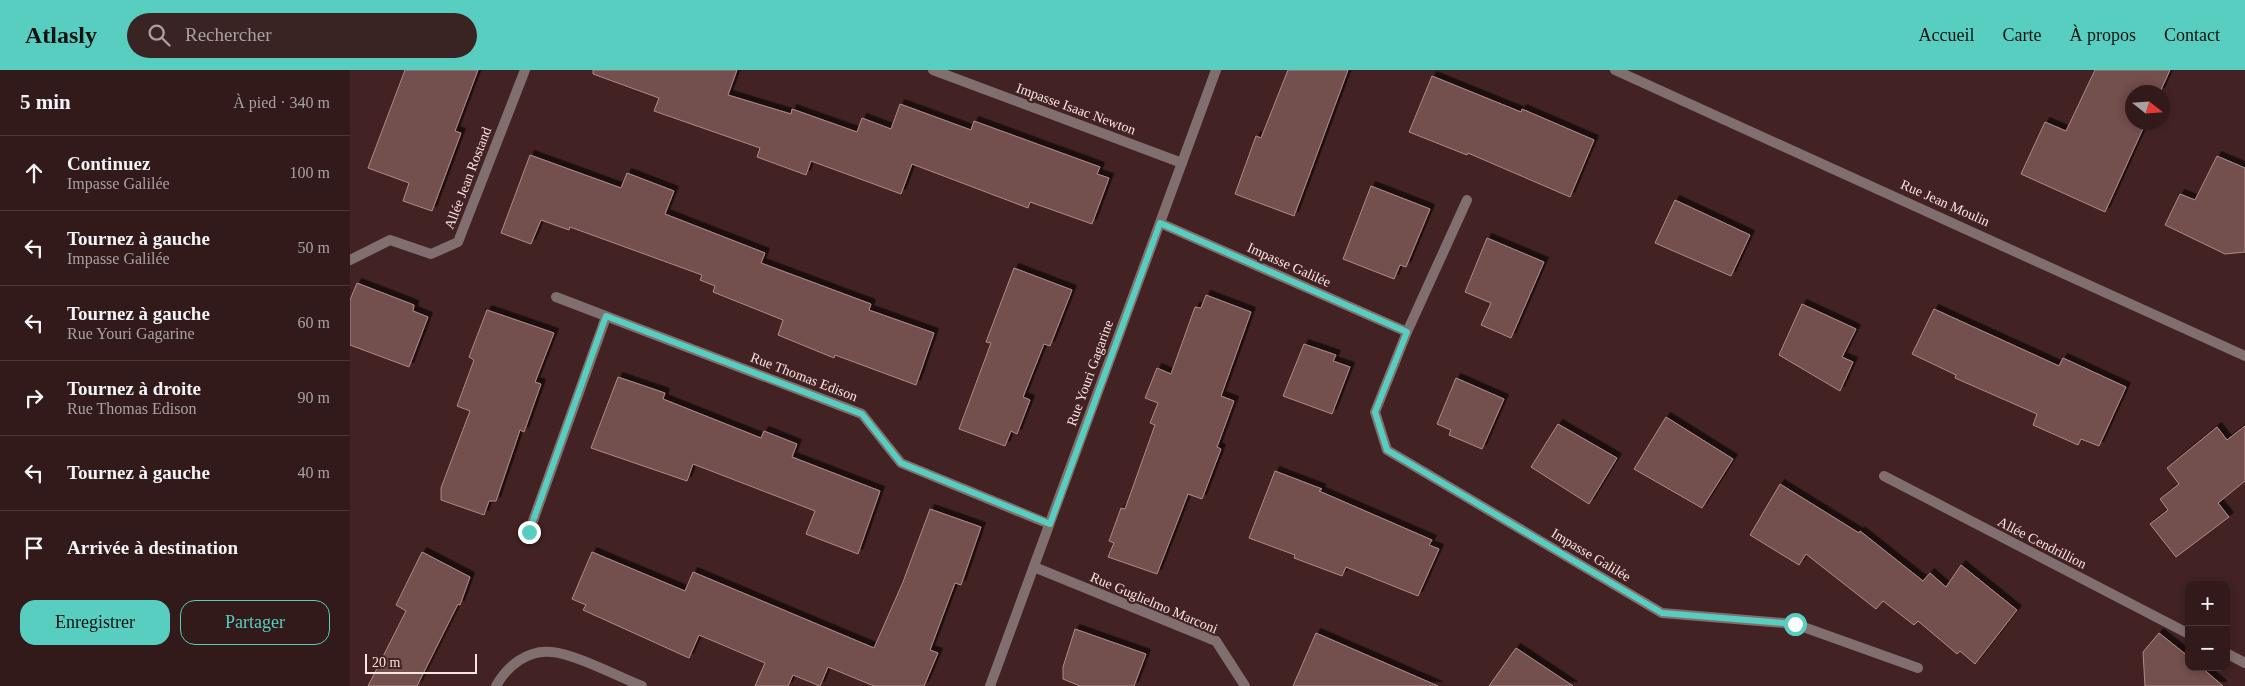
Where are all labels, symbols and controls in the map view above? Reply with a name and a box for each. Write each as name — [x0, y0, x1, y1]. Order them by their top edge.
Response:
search box — [127, 13, 477, 58]
icon: search — [145, 21, 173, 49]
text: Atlasly — [25, 22, 97, 48]
text: Rechercher — [185, 24, 272, 45]
text: Accueil — [1919, 25, 1975, 45]
text: Carte — [2003, 25, 2042, 45]
text: À propos — [2070, 25, 2136, 45]
text: Contact — [2164, 25, 2220, 45]
street label: Impasse Isaac Newton — [1014, 80, 1138, 138]
north arrow — [2125, 85, 2170, 130]
text: 5 min — [20, 90, 71, 114]
text: À pied · 340 m — [233, 94, 330, 111]
street label: Allée Jean Rostand — [442, 125, 494, 231]
text: Continuez — [67, 153, 150, 174]
icon: ahead — [20, 159, 48, 187]
text: 100 m — [290, 164, 330, 181]
text: Impasse Galilée — [67, 175, 170, 192]
street label: Rue Jean Moulin — [1898, 177, 1992, 229]
text: Tournez à gauche — [67, 228, 210, 249]
icon: left — [20, 234, 48, 262]
text: 50 m — [298, 239, 330, 256]
street label: Impasse Galilée — [1245, 240, 1333, 290]
text: Impasse Galilée — [67, 250, 170, 267]
text: Tournez à gauche — [67, 303, 210, 324]
icon: left — [20, 309, 48, 337]
text: 60 m — [298, 314, 330, 331]
street label: Rue Youri Gagarine — [1064, 318, 1116, 428]
text: Rue Youri Gagarine — [67, 325, 195, 342]
street label: Rue Thomas Edison — [748, 350, 860, 404]
text: Tournez à droite — [67, 378, 201, 399]
icon: right — [20, 384, 48, 412]
text: 90 m — [298, 389, 330, 406]
text: Rue Thomas Edison — [67, 400, 196, 417]
icon: left — [20, 459, 48, 487]
text: Tournez à gauche — [67, 462, 210, 483]
text: 40 m — [298, 464, 330, 481]
street label: Allée Cendrillion — [1995, 514, 2089, 572]
route end — [518, 521, 541, 544]
street label: Impasse Galilée — [1549, 525, 1633, 585]
icon: arrive — [20, 534, 48, 562]
text: Arrivée à destination — [67, 537, 238, 558]
street label: Rue Guglielmo Marconi — [1088, 569, 1220, 637]
map controls — [2185, 581, 2230, 671]
button: + — [2185, 581, 2230, 626]
button: Enregistrer — [20, 600, 170, 645]
button: Partager — [180, 600, 330, 645]
route start — [1784, 613, 1807, 636]
button: − — [2185, 626, 2230, 671]
scale bar — [365, 651, 478, 674]
text: 20 m — [372, 655, 400, 670]

